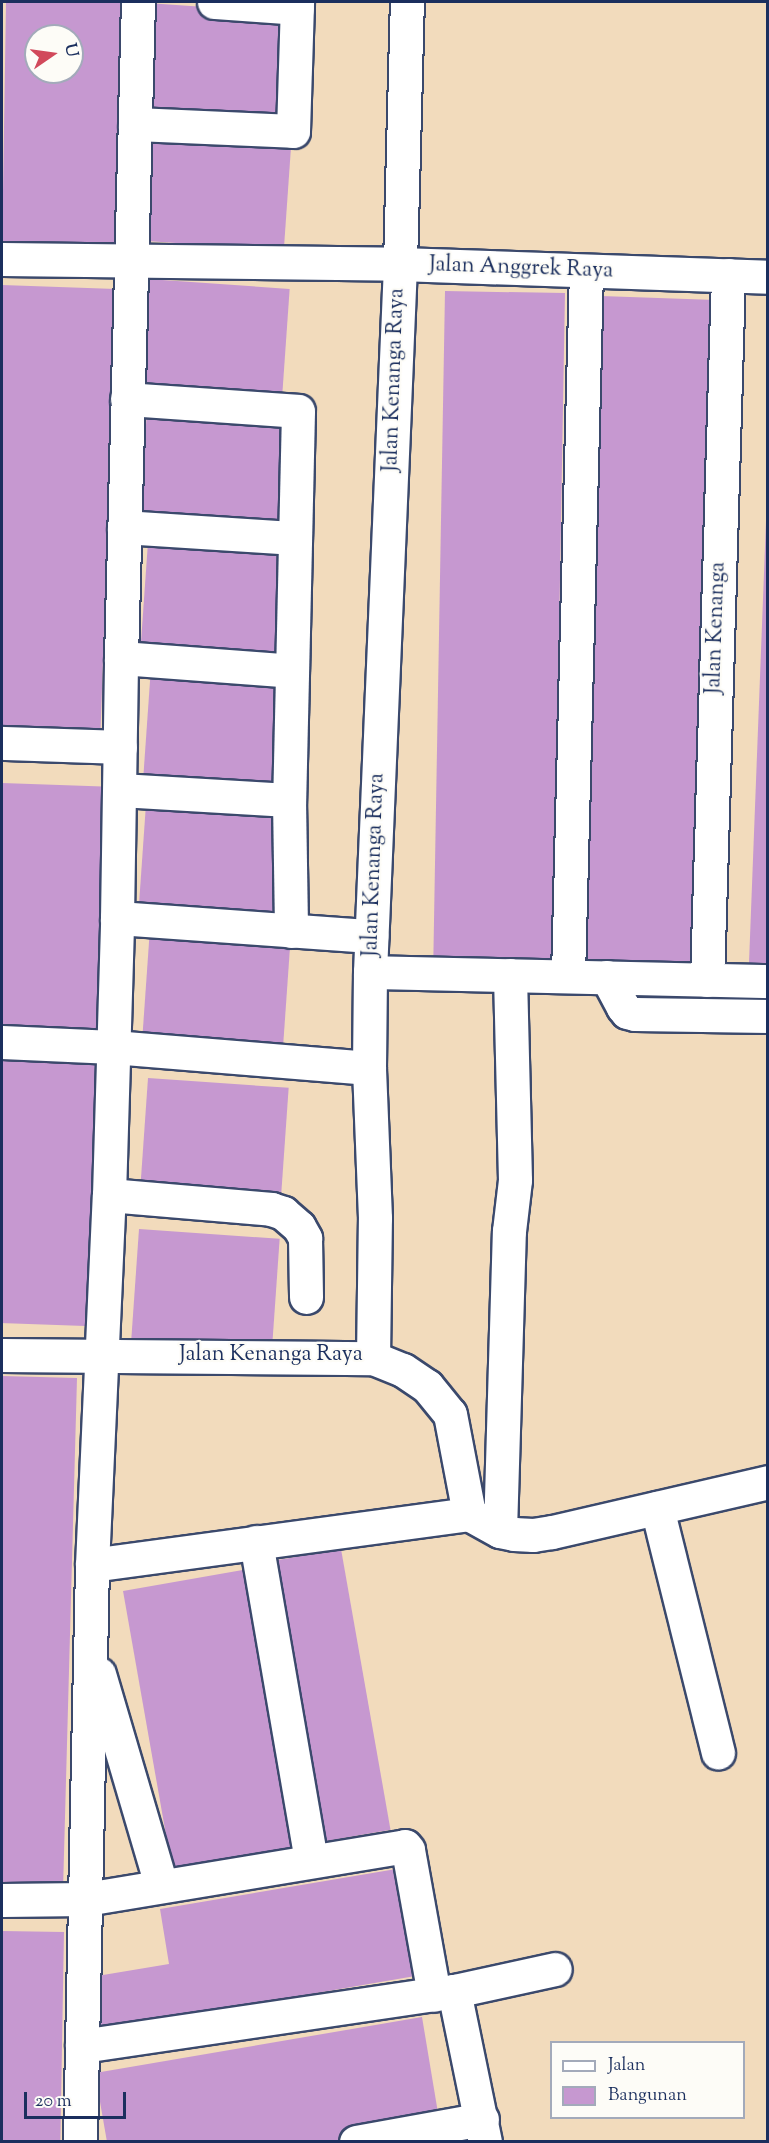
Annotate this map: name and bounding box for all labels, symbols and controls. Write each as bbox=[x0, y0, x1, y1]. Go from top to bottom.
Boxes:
north arrow bbox=[24, 24, 84, 84]
text: U bbox=[57, 41, 83, 59]
street label: Jalan Anggrek Raya bbox=[428, 253, 614, 285]
street label: Jalan Kenanga Raya bbox=[379, 288, 411, 472]
street label: Jalan Kenanga bbox=[701, 561, 733, 695]
street label: Jalan Kenanga Raya bbox=[359, 773, 391, 957]
street label: Jalan Kenanga Raya bbox=[179, 1343, 363, 1369]
legend bbox=[550, 2041, 745, 2119]
text: Jalan bbox=[608, 2053, 645, 2079]
scale bar bbox=[27, 2080, 129, 2118]
text: Bangunan bbox=[608, 2083, 687, 2109]
text: 20 m bbox=[35, 2089, 72, 2115]

